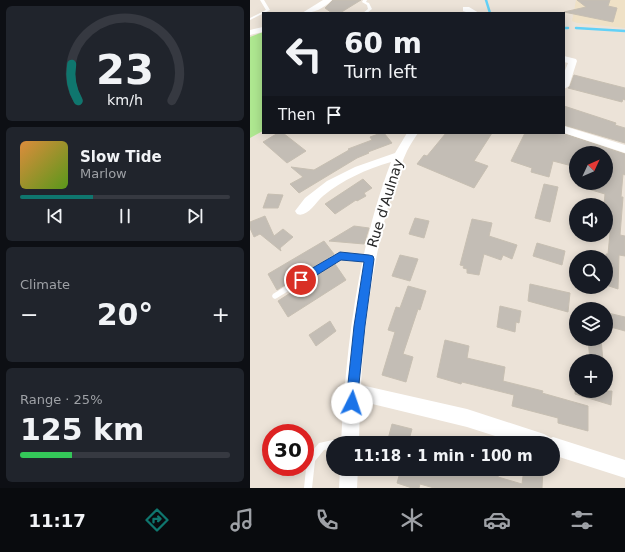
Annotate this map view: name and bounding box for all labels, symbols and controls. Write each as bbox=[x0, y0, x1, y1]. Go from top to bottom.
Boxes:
text: 60 m bbox=[344, 27, 422, 60]
icon: left bbox=[278, 28, 330, 80]
text: 23 bbox=[96, 45, 154, 94]
text: Turn left bbox=[344, 61, 417, 82]
text: km/h bbox=[107, 92, 143, 108]
icon: arrive bbox=[323, 104, 345, 126]
text: Then bbox=[278, 106, 315, 124]
north arrow bbox=[569, 146, 613, 190]
map controls bbox=[569, 146, 613, 398]
text: Slow Tide bbox=[80, 148, 162, 166]
street label: Rue d'Aulnay bbox=[364, 157, 406, 249]
text: Marlow bbox=[80, 166, 127, 181]
button: sound bbox=[569, 198, 613, 242]
icon: previous bbox=[44, 205, 66, 227]
icon: pause bbox=[114, 205, 136, 227]
icon: next bbox=[184, 205, 206, 227]
button: search bbox=[569, 250, 613, 294]
pin bbox=[284, 263, 318, 297]
icon: arrive bbox=[290, 269, 312, 291]
text: Climate bbox=[20, 277, 70, 292]
text: 20° bbox=[97, 297, 153, 332]
text: − bbox=[20, 302, 38, 327]
text: + bbox=[212, 302, 230, 327]
button: layers bbox=[569, 302, 613, 346]
button: + bbox=[569, 354, 613, 398]
position arrow bbox=[331, 382, 373, 424]
text: Range · 25% bbox=[20, 392, 103, 407]
text: 125 km bbox=[20, 412, 144, 447]
speed limit sign: 30 bbox=[262, 424, 314, 476]
text: 11:18 · 1 min · 100 m bbox=[353, 447, 533, 465]
icon: directions bbox=[143, 506, 171, 534]
icon: music bbox=[228, 506, 256, 534]
icon: phone bbox=[313, 506, 341, 534]
icon: climate bbox=[398, 506, 426, 534]
icon: car bbox=[483, 506, 511, 534]
icon: filters bbox=[568, 506, 596, 534]
text: 11:17 bbox=[29, 510, 86, 531]

